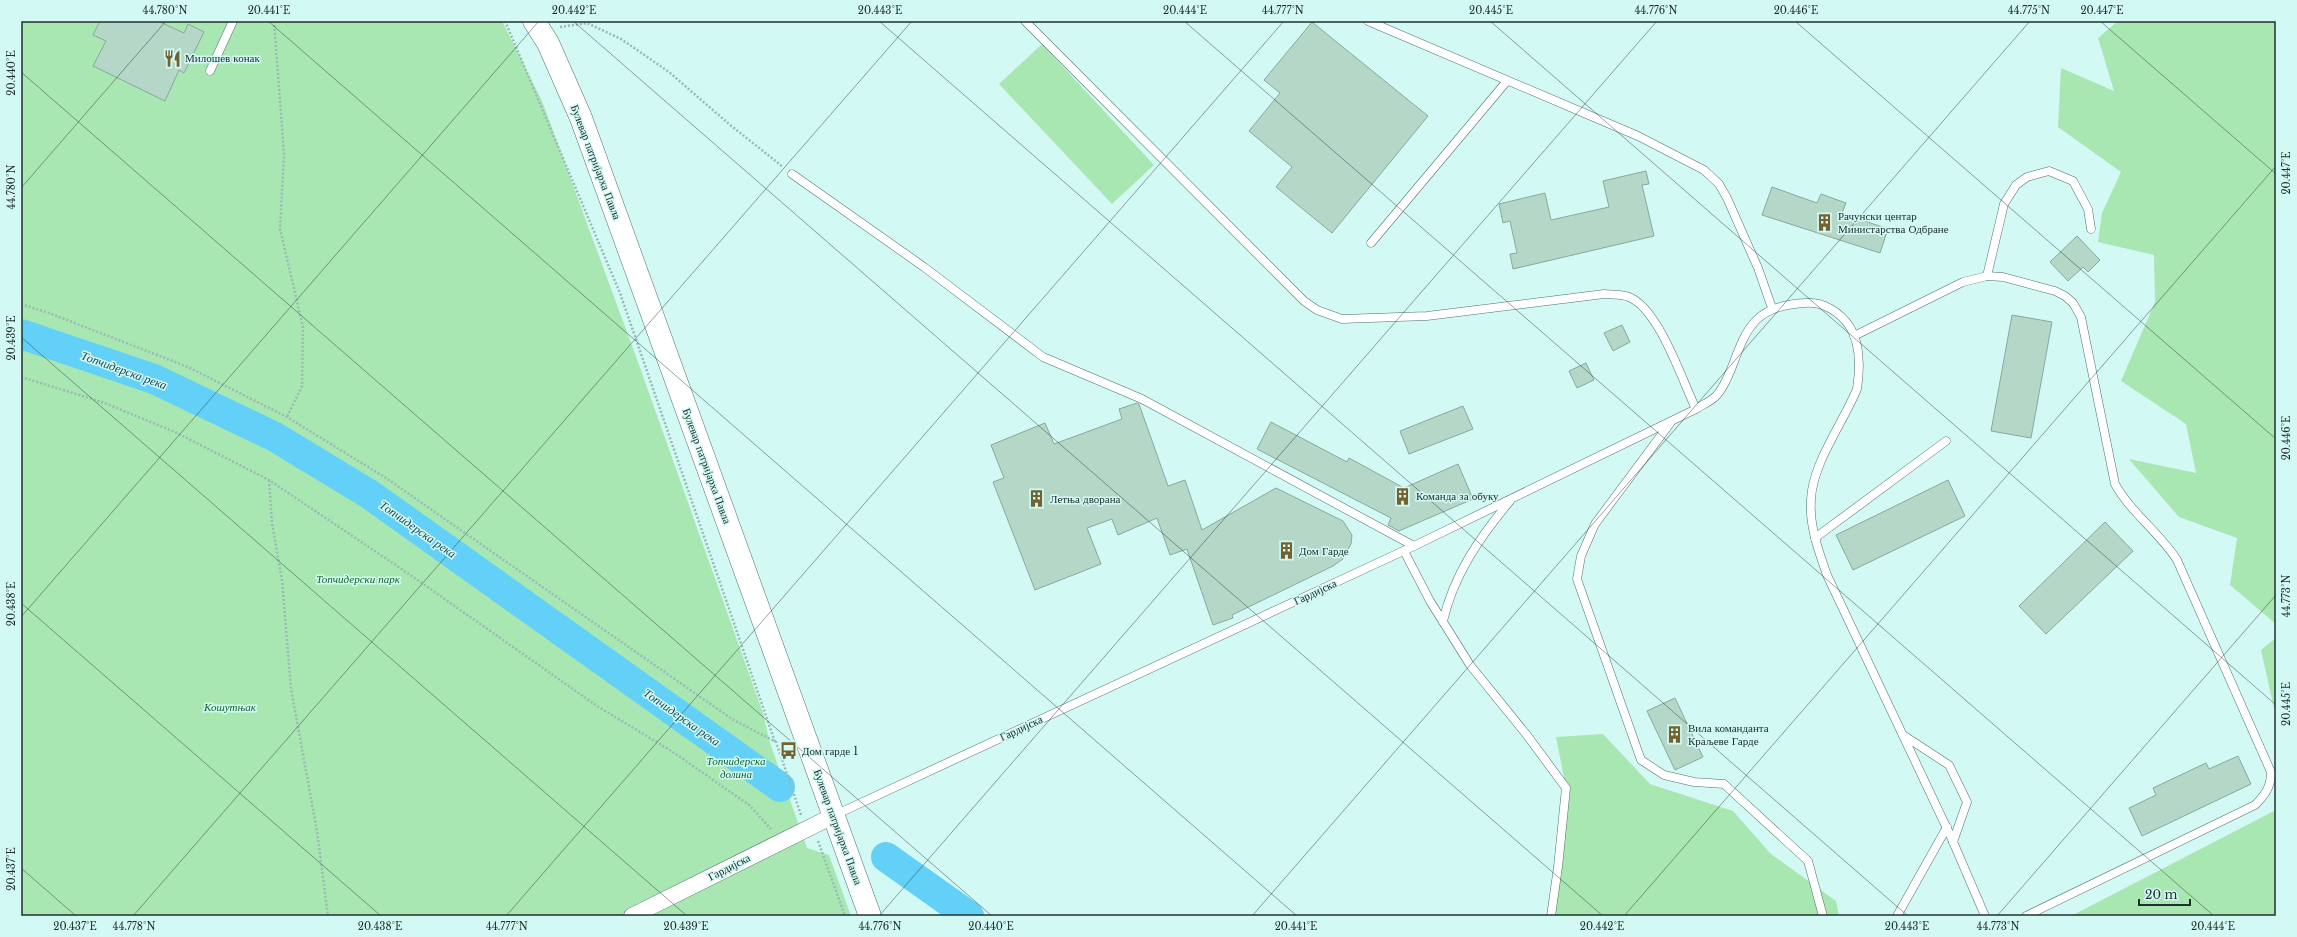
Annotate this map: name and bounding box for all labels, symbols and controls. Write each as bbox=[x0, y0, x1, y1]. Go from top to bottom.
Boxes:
text: 44.780°N bbox=[143, 4, 187, 17]
text: 20.441°E bbox=[248, 4, 290, 17]
text: 20.442°E bbox=[552, 4, 596, 17]
text: 20.443°E bbox=[858, 4, 902, 17]
text: 20.444°E bbox=[1163, 4, 1207, 17]
text: 44.777°N bbox=[1262, 4, 1304, 17]
text: 20.445°E bbox=[1469, 4, 1513, 17]
text: 44.776°N bbox=[1634, 4, 1678, 17]
text: 20.446°E bbox=[1774, 4, 1818, 17]
text: 44.775°N bbox=[2008, 4, 2050, 17]
text: 20.447°E bbox=[2080, 4, 2124, 17]
restaurant icon: Милошев конак bbox=[162, 48, 182, 68]
text: 20.440°E bbox=[5, 50, 18, 96]
place label: Милошев конак bbox=[185, 51, 260, 65]
street label: Булевар патријарха Павла bbox=[568, 103, 624, 222]
text: 20.447°E bbox=[2280, 151, 2293, 195]
text: 44.780°N bbox=[5, 165, 18, 209]
place label: Рачунски центар Министарства Одбране bbox=[1838, 209, 1949, 236]
building icon: Рачунски центар Министарства Одбране bbox=[1815, 212, 1835, 232]
text: 20.439°E bbox=[5, 316, 18, 360]
water label: Топчидерска река bbox=[79, 348, 169, 392]
street label: Булевар патријарха Павла bbox=[680, 406, 734, 526]
text: 20.446°E bbox=[2280, 416, 2293, 460]
building icon: Команда за обуку bbox=[1393, 486, 1413, 506]
building icon: Летња дворана bbox=[1027, 489, 1047, 509]
place label: Команда за обуку bbox=[1416, 489, 1499, 503]
place label: Летња дворана bbox=[1050, 492, 1121, 506]
water label: Топчидерска река bbox=[377, 497, 459, 561]
building icon: Дом Гарде bbox=[1276, 541, 1296, 561]
place label: Дом Гарде bbox=[1299, 544, 1349, 558]
park label: Топчидерски парк bbox=[316, 572, 401, 586]
text: 44.773°N bbox=[2280, 575, 2293, 617]
street label: Гардијска bbox=[1291, 576, 1339, 608]
text: 20.438°E bbox=[5, 582, 18, 626]
text: 20.445°E bbox=[2280, 682, 2293, 726]
water label: Топчидерска река bbox=[641, 685, 723, 749]
park label: Кошутњак bbox=[203, 700, 257, 714]
street label: Гардијска bbox=[997, 712, 1045, 744]
place label: Вила команданта Краљеве Гарде bbox=[1688, 721, 1769, 748]
building icon: Вила команданта Краљеве Гарде bbox=[1665, 724, 1685, 744]
bus stop icon: Дом гарде 1 bbox=[779, 741, 799, 761]
place label: Дом гарде 1 bbox=[802, 744, 858, 758]
park label: Топчидерска долина bbox=[707, 754, 766, 781]
street label: Булевар патријарха Павла bbox=[811, 767, 865, 887]
text: 20.437°E bbox=[5, 847, 18, 891]
street label: Гардијска bbox=[705, 850, 753, 884]
scale bar bbox=[2139, 881, 2190, 907]
text: 20 m bbox=[2145, 887, 2177, 902]
text: 20.437°E bbox=[53, 920, 97, 933]
text: 44.778°N bbox=[113, 920, 155, 933]
text: 20.438°E bbox=[358, 920, 402, 933]
text: 44.777°N bbox=[486, 920, 528, 933]
text: 20.439°E bbox=[664, 920, 708, 933]
text: 44.776°N bbox=[858, 920, 902, 933]
text: 20.440°E bbox=[968, 920, 1014, 933]
text: 20.441°E bbox=[1275, 920, 1317, 933]
text: 20.442°E bbox=[1580, 920, 1624, 933]
text: 20.443°E bbox=[1885, 920, 1929, 933]
text: 44.773°N bbox=[1977, 920, 2019, 933]
text: 20.444°E bbox=[2191, 920, 2235, 933]

